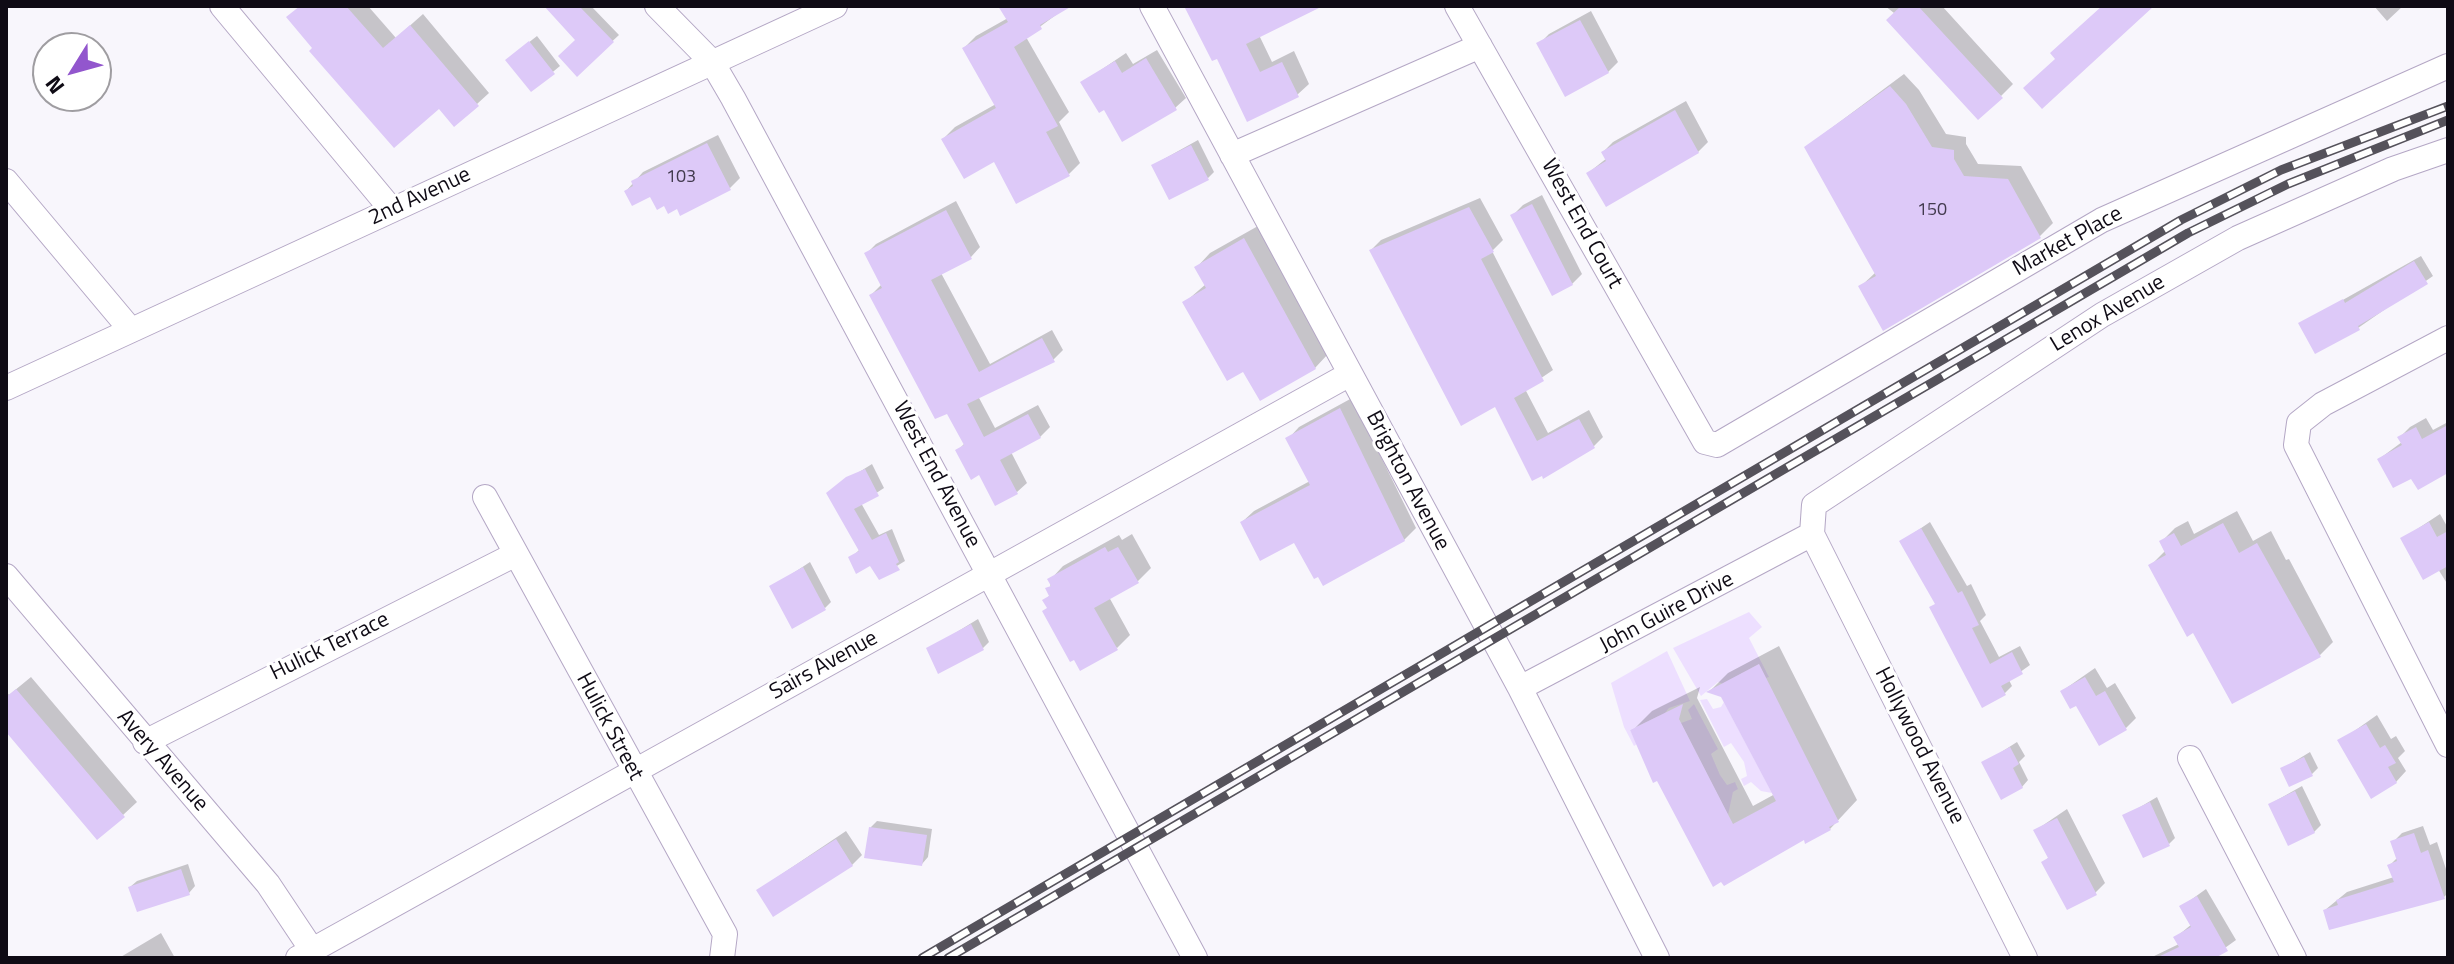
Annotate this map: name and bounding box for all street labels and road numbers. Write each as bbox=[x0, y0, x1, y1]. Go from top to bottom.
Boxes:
street label: West End Court bbox=[1535, 155, 1627, 293]
street label: 2nd Avenue bbox=[365, 162, 475, 232]
street label: Market Place bbox=[2009, 201, 2127, 283]
street label: Lenox Avenue bbox=[2046, 270, 2170, 358]
street label: West End Avenue bbox=[886, 397, 986, 553]
street label: Brighton Avenue bbox=[1359, 407, 1455, 555]
street label: John Guire Drive bbox=[1596, 567, 1738, 659]
street label: Hulick Terrace bbox=[266, 607, 394, 687]
street label: Sairs Avenue bbox=[765, 626, 883, 706]
street label: Hollywood Avenue bbox=[1868, 663, 1970, 829]
street label: Hulick Street bbox=[570, 669, 648, 785]
street label: Avery Avenue bbox=[111, 705, 213, 817]

